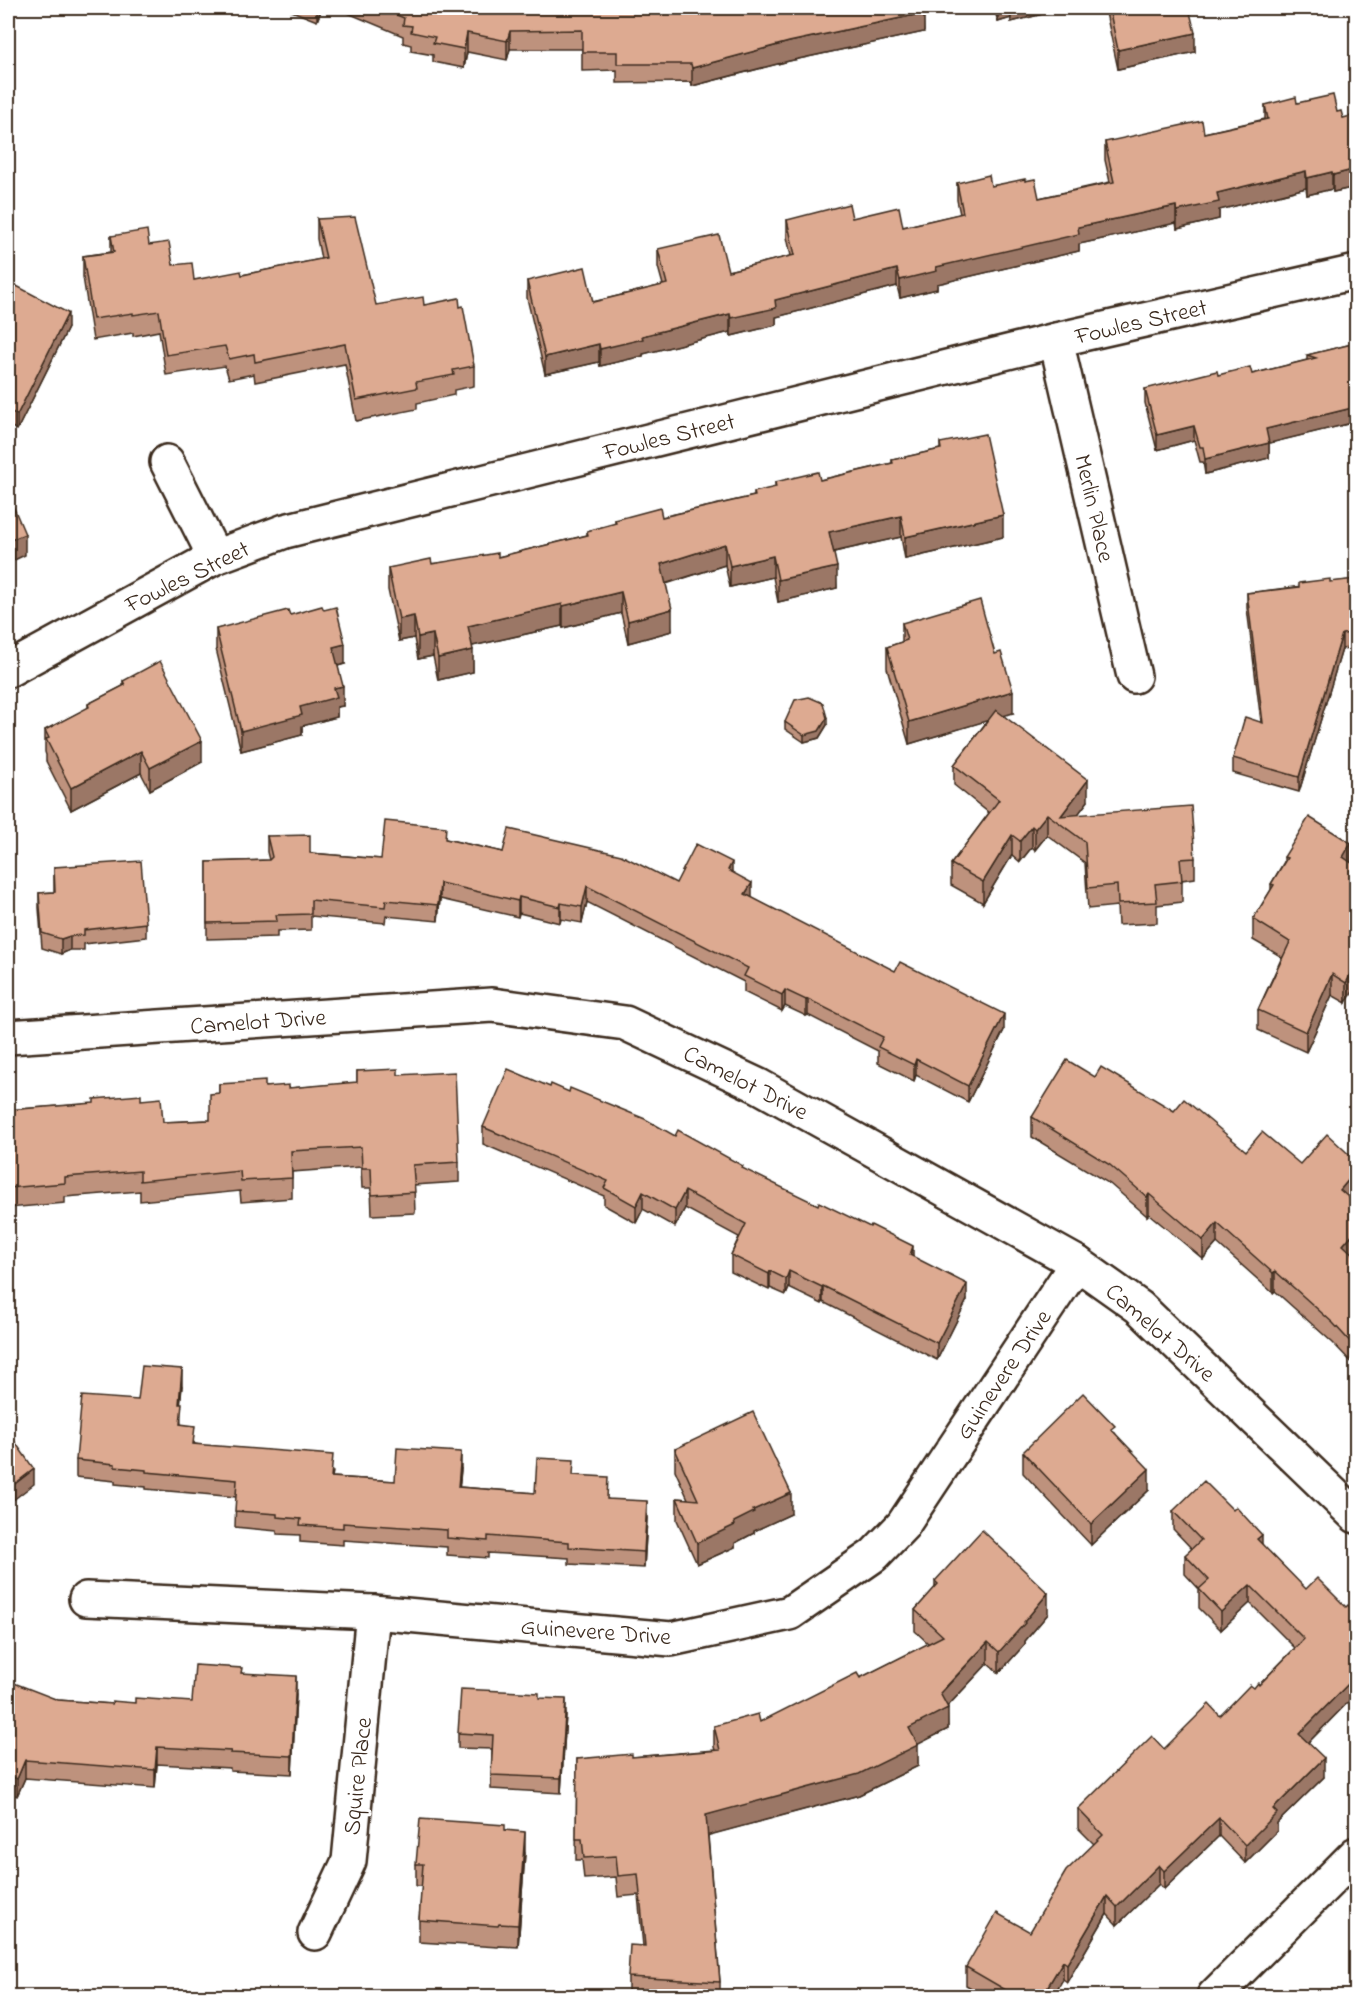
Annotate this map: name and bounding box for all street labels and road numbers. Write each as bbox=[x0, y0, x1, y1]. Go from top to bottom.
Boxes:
street label: Fowles Street bbox=[1071, 291, 1211, 356]
street label: Fowles Street bbox=[599, 405, 739, 472]
street label: Merlin Place bbox=[1063, 451, 1122, 566]
street label: Fowles Street bbox=[119, 533, 256, 624]
street label: Camelot Drive bbox=[189, 1001, 328, 1046]
street label: Camelot Drive bbox=[676, 1038, 814, 1131]
street label: Camelot Drive bbox=[1096, 1276, 1222, 1392]
street label: Guinevere Drive bbox=[948, 1303, 1062, 1448]
street label: Guinevere Drive bbox=[519, 1611, 672, 1656]
street label: Squire Place bbox=[336, 1715, 383, 1837]

